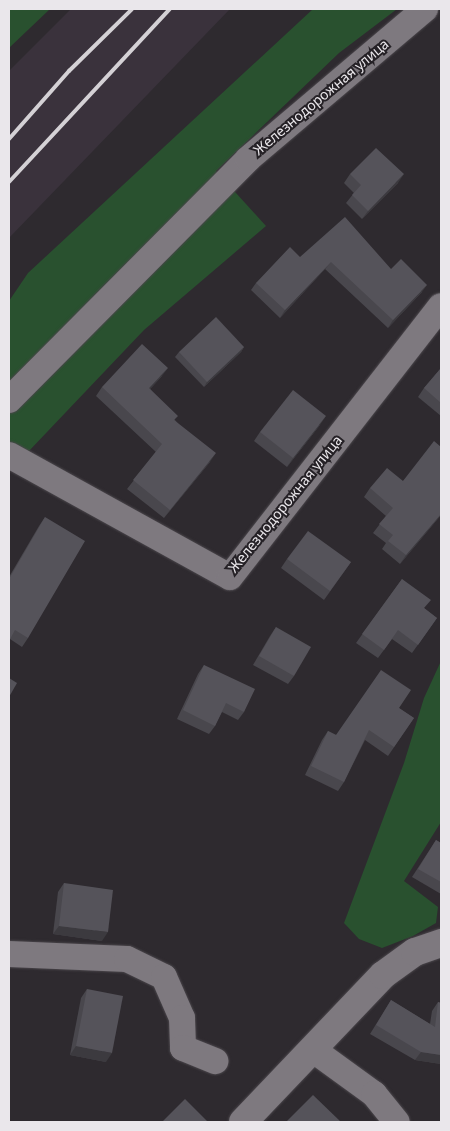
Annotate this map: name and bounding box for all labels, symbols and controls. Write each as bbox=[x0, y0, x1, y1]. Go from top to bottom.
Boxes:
street label: Железнодорожная улица bbox=[250, 35, 392, 159]
street label: Железнодорожная улица bbox=[225, 432, 345, 576]

